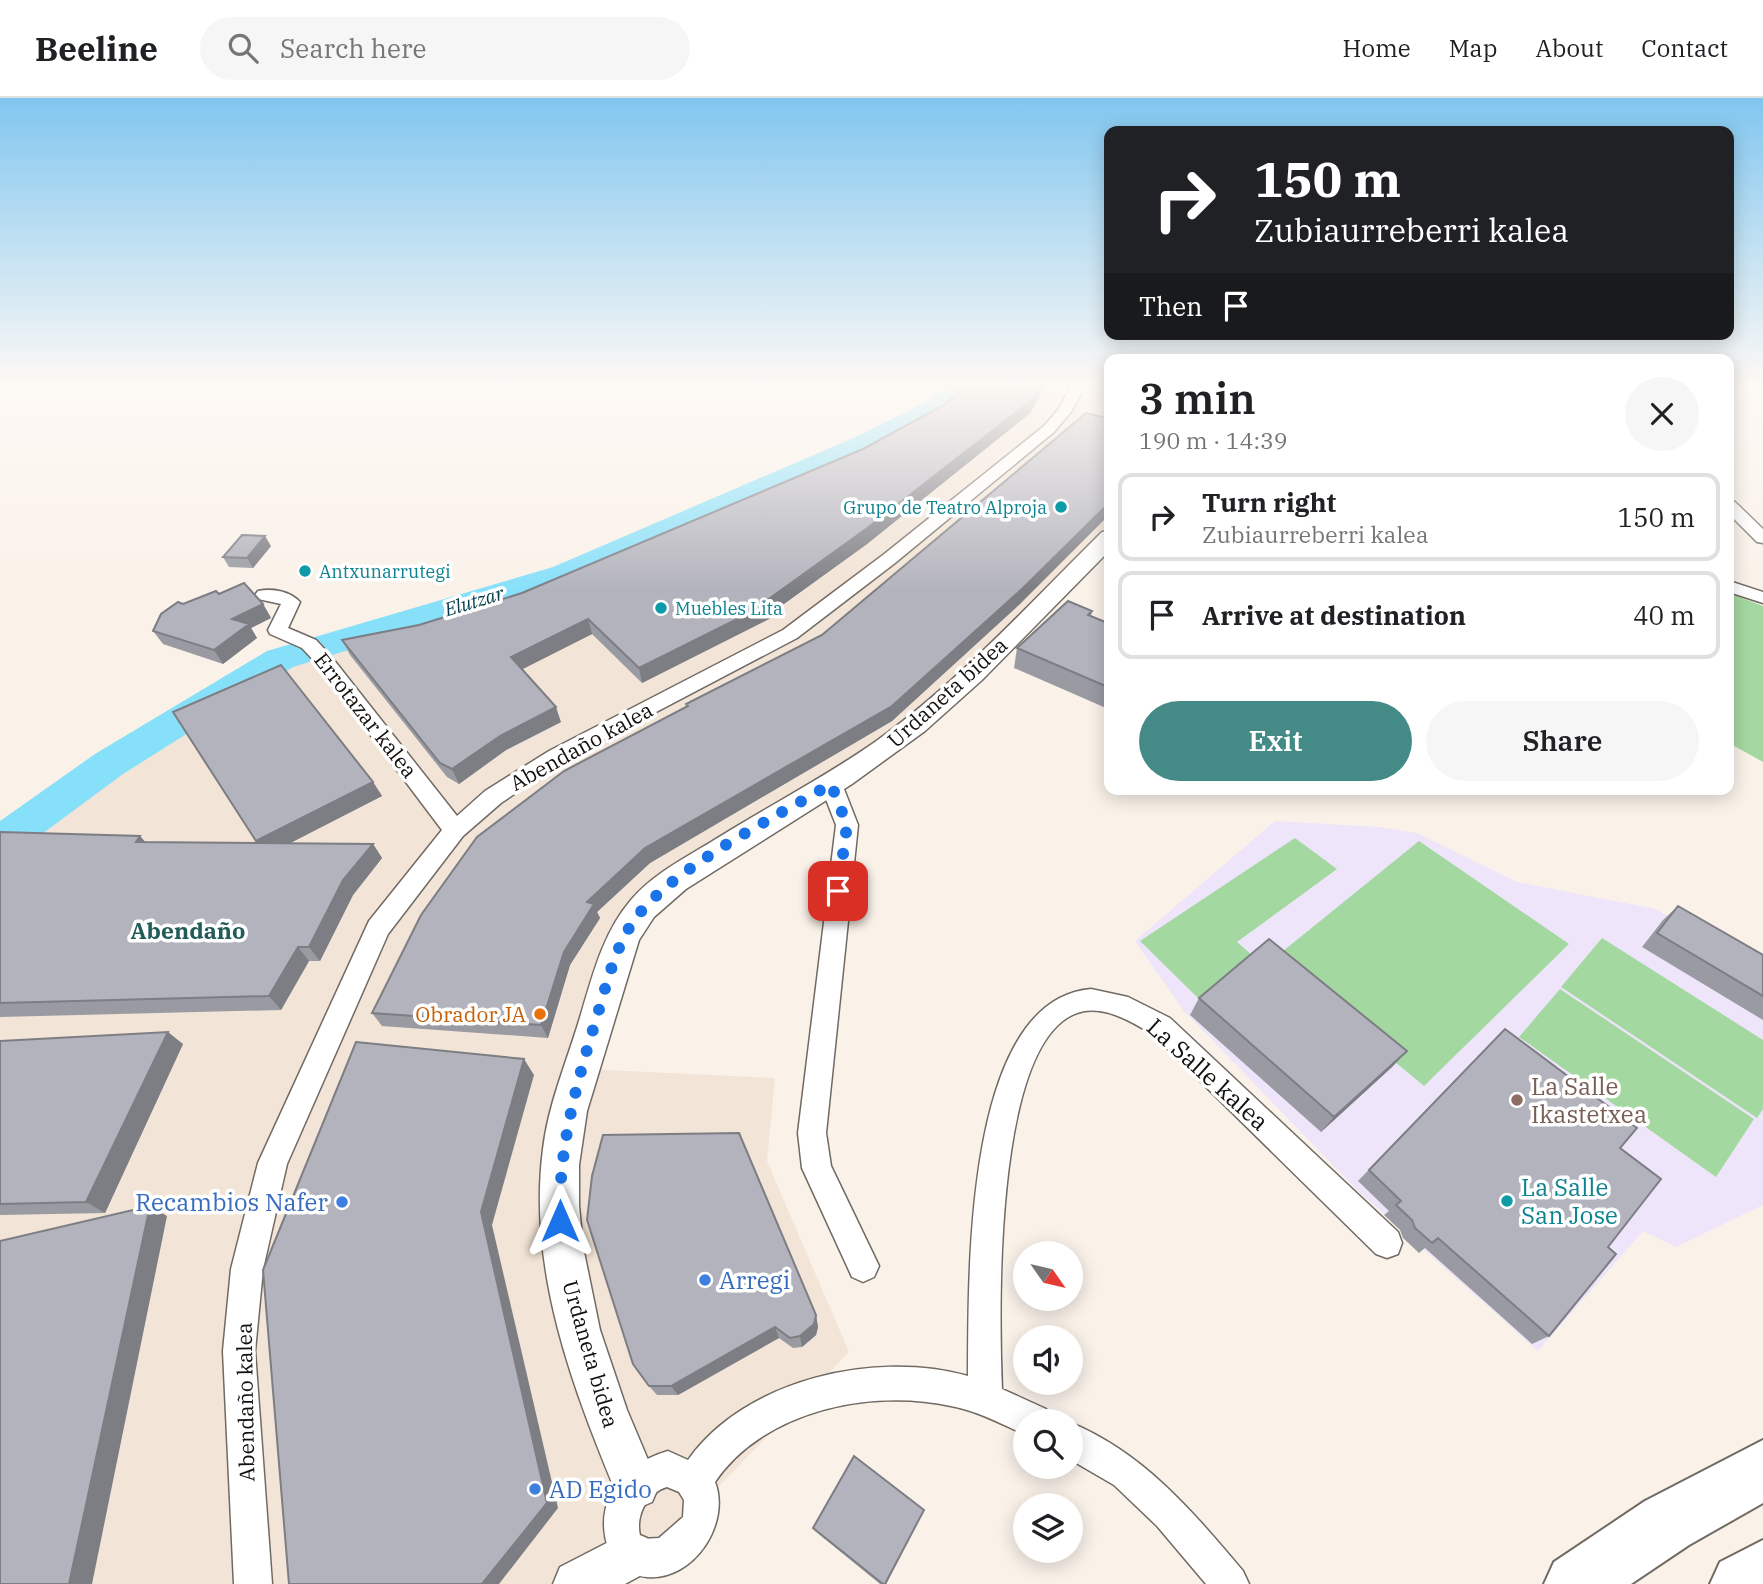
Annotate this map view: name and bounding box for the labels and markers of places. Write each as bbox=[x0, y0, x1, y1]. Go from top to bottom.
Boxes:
place label: Grupo de Teatro Alproja bbox=[843, 496, 1047, 519]
marker: Grupo de Teatro Alproja bbox=[1053, 499, 1069, 515]
place label: Antxunarrutegi bbox=[319, 560, 451, 583]
marker: Antxunarrutegi bbox=[297, 563, 313, 579]
place label: Muebles Lita bbox=[675, 597, 783, 620]
marker: Muebles Lita bbox=[653, 600, 669, 616]
pin bbox=[808, 861, 868, 921]
place label: Obrador JA bbox=[415, 1000, 527, 1028]
marker: Obrador JA bbox=[532, 1006, 548, 1022]
place label: La Salle Ikastetxea bbox=[1531, 1070, 1647, 1130]
marker: La Salle Ikastetxea bbox=[1509, 1092, 1525, 1108]
place label: La Salle San Jose bbox=[1521, 1171, 1618, 1231]
place label: Recambios Nafer bbox=[135, 1186, 328, 1218]
marker: La Salle San Jose bbox=[1499, 1193, 1515, 1209]
marker: Recambios Nafer bbox=[334, 1194, 350, 1210]
place label: Arregi bbox=[719, 1264, 790, 1296]
marker: Arregi bbox=[697, 1272, 713, 1288]
place label: AD Egido bbox=[549, 1473, 652, 1505]
marker: AD Egido bbox=[527, 1481, 543, 1497]

